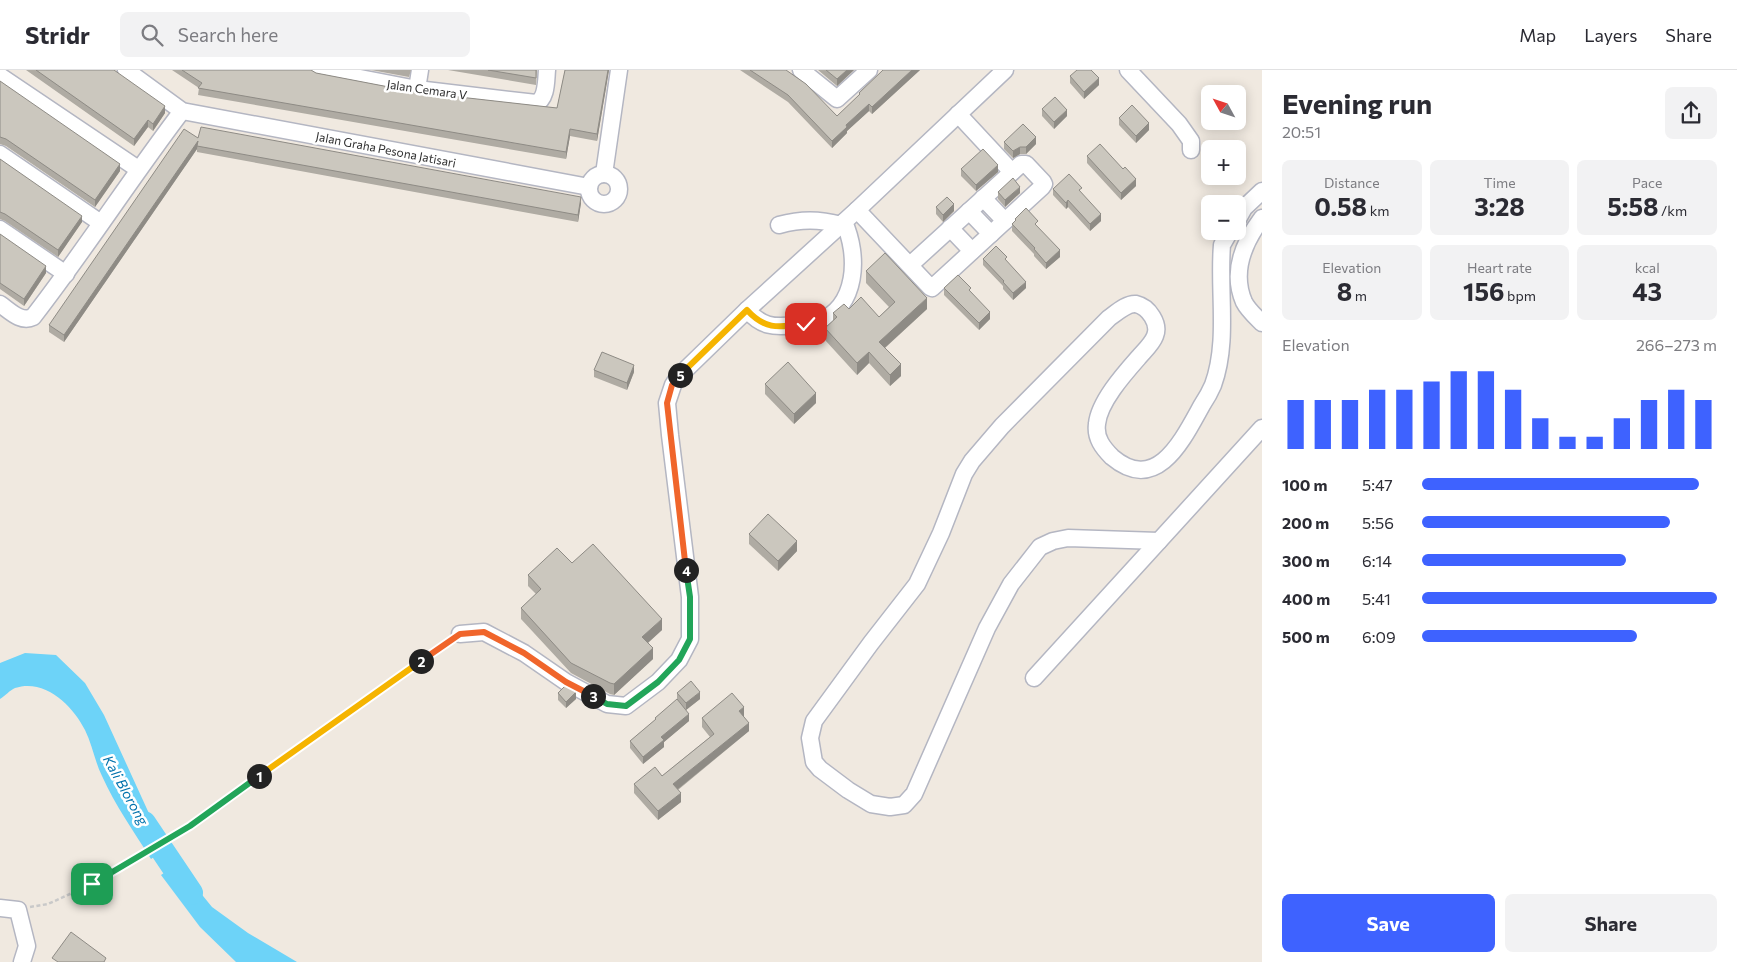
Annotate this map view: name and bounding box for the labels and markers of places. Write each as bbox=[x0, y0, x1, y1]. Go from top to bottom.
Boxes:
pin bbox=[785, 303, 827, 345]
pin: 5 bbox=[668, 362, 692, 388]
pin: 4 bbox=[674, 558, 698, 582]
pin: 2 bbox=[408, 648, 434, 674]
pin: 3 bbox=[580, 684, 606, 708]
pin: 1 bbox=[246, 764, 272, 788]
pin bbox=[71, 863, 113, 905]

